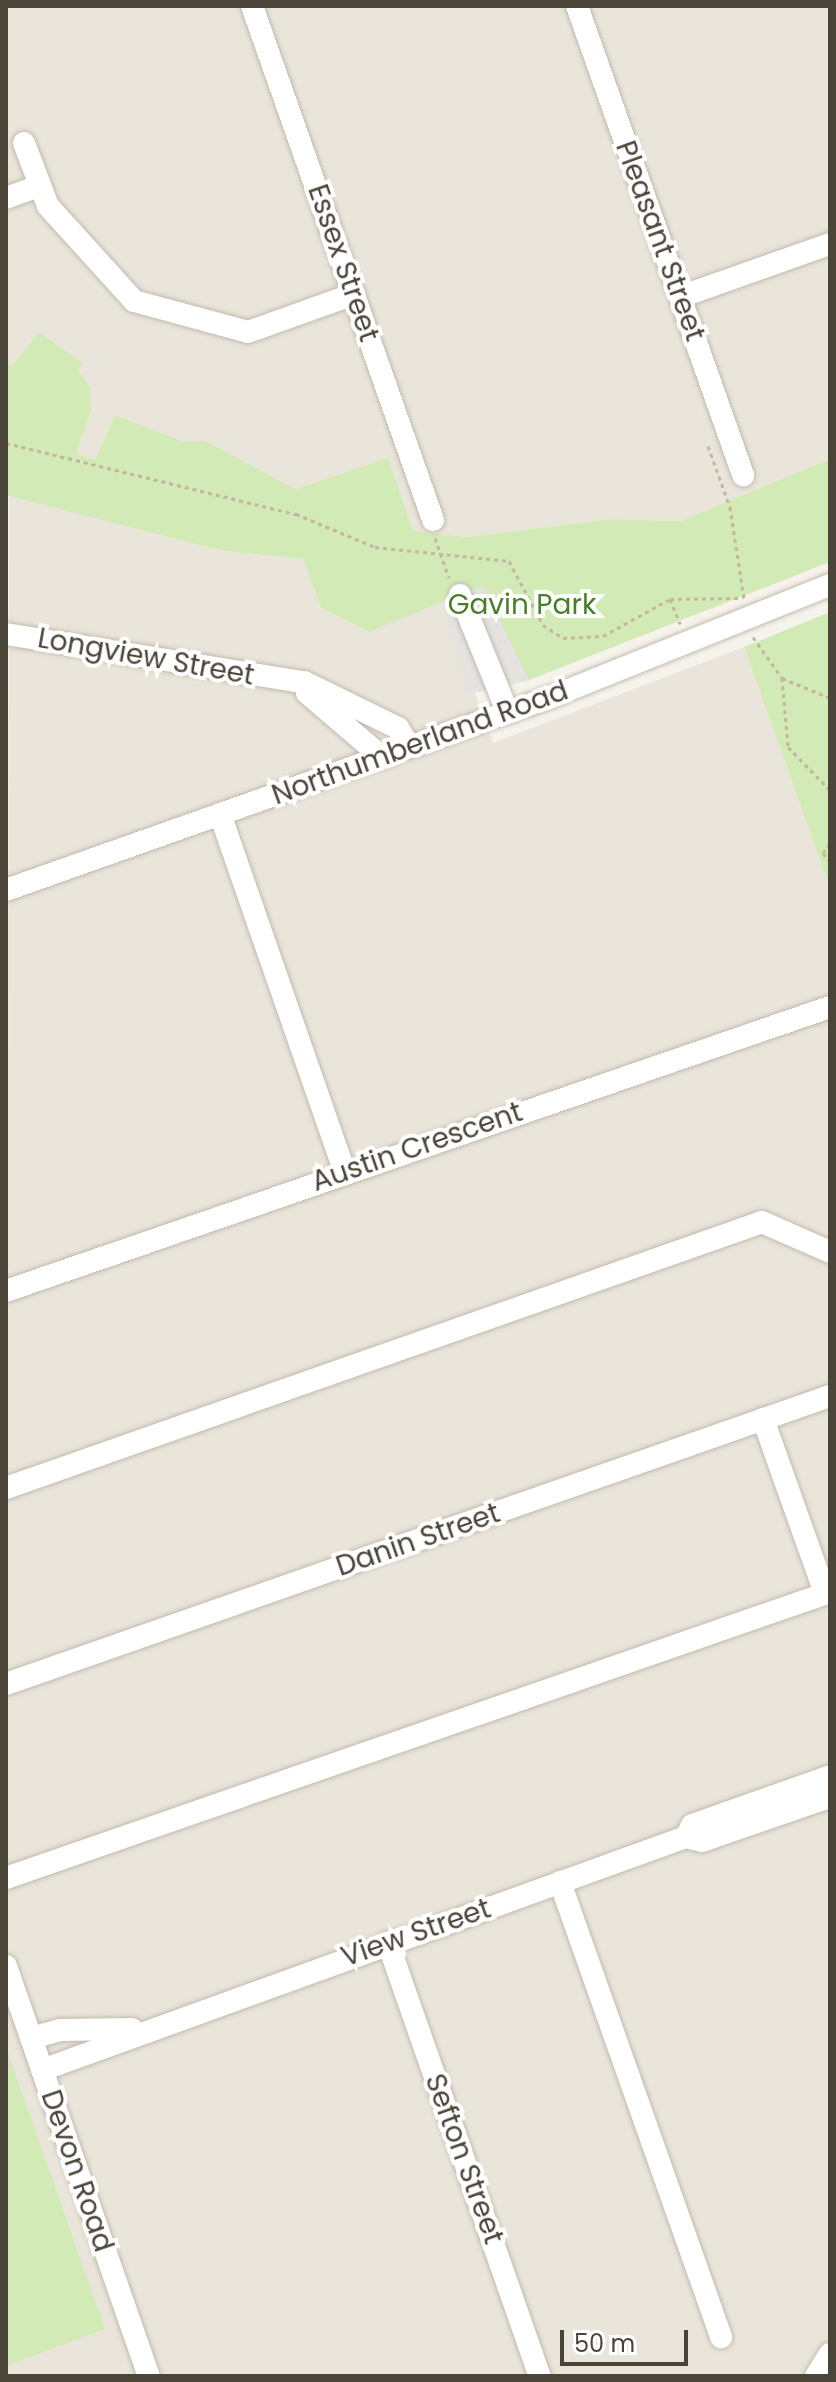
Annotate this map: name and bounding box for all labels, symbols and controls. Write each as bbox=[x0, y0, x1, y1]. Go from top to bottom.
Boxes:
street label: Pleasant Street bbox=[608, 136, 712, 346]
street label: Essex Street bbox=[300, 180, 386, 346]
park label: Gavin Park bbox=[448, 588, 596, 622]
street label: Longview Street bbox=[35, 621, 257, 693]
street label: Northumberland Road bbox=[267, 674, 573, 812]
street label: Austin Crescent bbox=[307, 1095, 527, 1199]
street label: Danin Street bbox=[332, 1496, 504, 1584]
street label: View Street bbox=[337, 1892, 495, 1974]
street label: Sefton Street bbox=[418, 2069, 510, 2249]
street label: Devon Road bbox=[34, 2086, 120, 2256]
scale bar bbox=[564, 2314, 692, 2364]
text: 50 m bbox=[574, 2327, 635, 2360]

